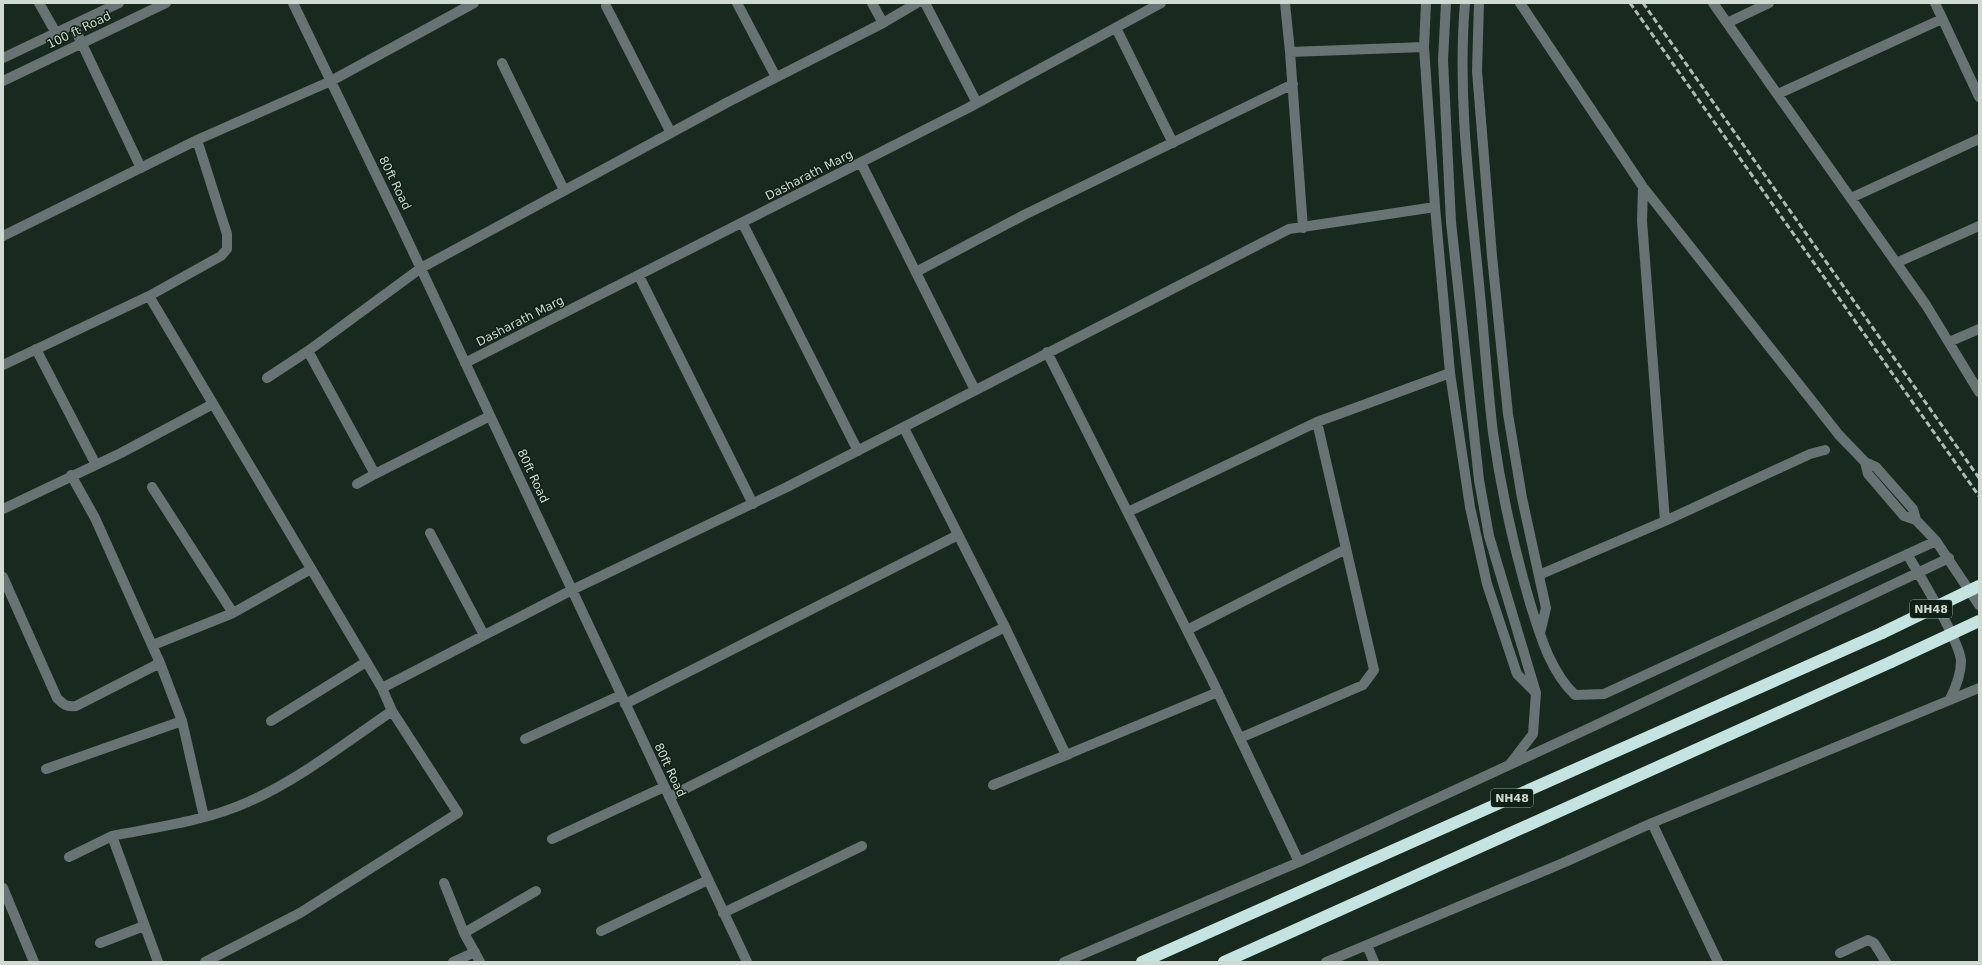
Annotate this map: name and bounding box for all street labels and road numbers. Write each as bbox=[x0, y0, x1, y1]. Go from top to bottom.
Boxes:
street label: 100 ft Road bbox=[45, 9, 113, 51]
street label: Dasharath Marg bbox=[763, 147, 855, 203]
street label: 80ft Road bbox=[376, 154, 414, 212]
street label: Dasharath Marg bbox=[474, 293, 566, 349]
street label: 80ft Road bbox=[514, 447, 552, 505]
road number: NH48 bbox=[1910, 600, 1952, 618]
street label: 80ft Road bbox=[651, 741, 689, 799]
road number: NH48 bbox=[1491, 789, 1533, 807]

